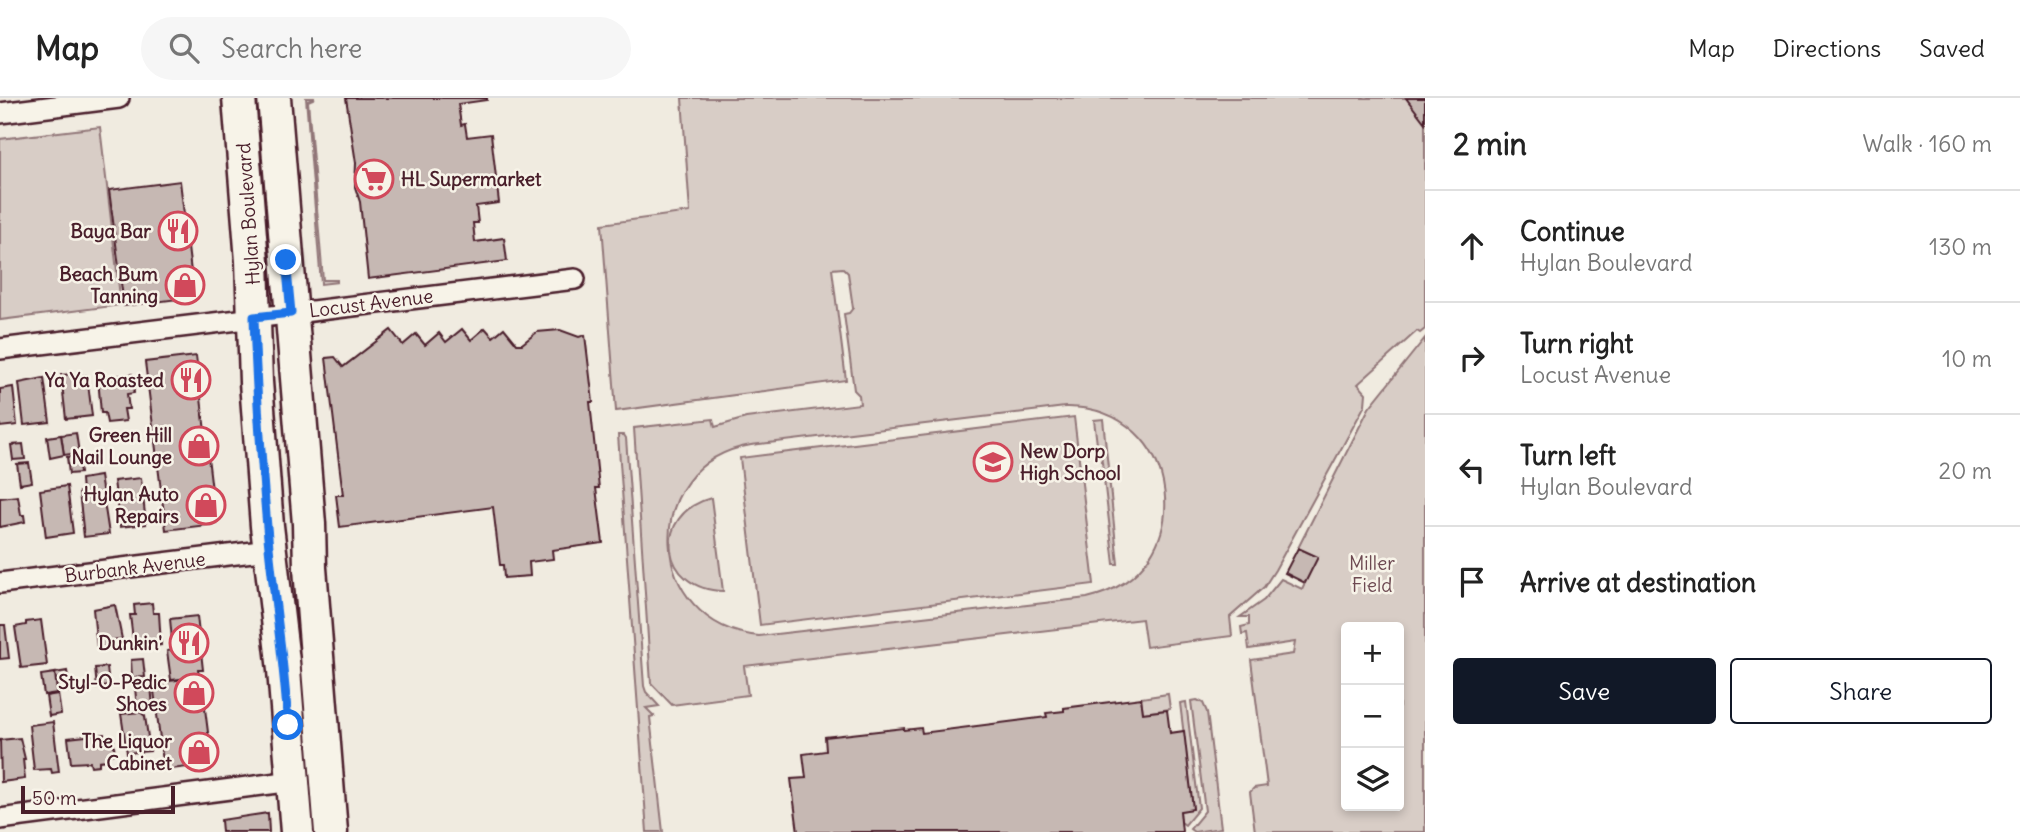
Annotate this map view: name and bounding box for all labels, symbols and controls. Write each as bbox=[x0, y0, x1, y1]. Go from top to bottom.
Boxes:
search box bbox=[141, 17, 631, 80]
text: Map bbox=[35, 27, 99, 69]
icon: search bbox=[165, 29, 203, 67]
text: Search here bbox=[221, 32, 362, 65]
text: Map bbox=[1688, 33, 1735, 63]
text: Directions bbox=[1773, 33, 1881, 63]
text: Saved bbox=[1919, 33, 1985, 63]
text: 2 min bbox=[1453, 125, 1527, 163]
text: Walk · 160 m bbox=[1863, 129, 1992, 158]
street label: Hylan Boulevard bbox=[231, 142, 265, 286]
supermarket icon: HL Supermarket bbox=[353, 158, 395, 200]
place label: HL Supermarket bbox=[401, 167, 542, 191]
restaurant icon: Baya Bar bbox=[157, 210, 199, 252]
text: Continue bbox=[1520, 215, 1625, 248]
place label: Baya Bar bbox=[71, 219, 151, 243]
icon: ahead bbox=[1453, 227, 1491, 265]
text: 130 m bbox=[1929, 232, 1992, 261]
route end bbox=[270, 244, 301, 275]
text: Hylan Boulevard bbox=[1520, 248, 1692, 277]
place label: Beach Bum Tanning bbox=[59, 262, 158, 308]
shop icon: Beach Bum Tanning bbox=[164, 264, 206, 306]
street label: Locust Avenue bbox=[308, 283, 434, 323]
text: Turn right bbox=[1520, 327, 1633, 360]
icon: right bbox=[1453, 339, 1491, 377]
text: 10 m bbox=[1942, 344, 1992, 373]
restaurant icon: Ya Ya Roasted bbox=[170, 359, 212, 401]
text: Locust Avenue bbox=[1520, 360, 1671, 389]
place label: Ya Ya Roasted bbox=[44, 368, 164, 392]
place label: Green Hill Nail Lounge bbox=[71, 423, 172, 469]
shop icon: Green Hill Nail Lounge bbox=[178, 425, 220, 467]
place label: New Dorp High School bbox=[1020, 439, 1121, 485]
text: Turn left bbox=[1520, 439, 1616, 472]
school or university icon: New Dorp High School bbox=[972, 441, 1014, 483]
icon: left bbox=[1453, 451, 1491, 489]
text: 20 m bbox=[1939, 456, 1992, 485]
text: Hylan Boulevard bbox=[1520, 472, 1692, 501]
place label: Hylan Auto Repairs bbox=[84, 482, 179, 528]
shop icon: Hylan Auto Repairs bbox=[185, 484, 227, 526]
street label: Burbank Avenue bbox=[63, 546, 207, 588]
park label: Miller Field bbox=[1349, 551, 1395, 597]
icon: arrive bbox=[1453, 563, 1491, 601]
text: Arrive at destination bbox=[1520, 566, 1756, 599]
restaurant icon: Dunkin' bbox=[168, 622, 210, 664]
map controls bbox=[1341, 622, 1404, 811]
button: + bbox=[1341, 622, 1404, 685]
place label: Dunkin' bbox=[98, 631, 162, 655]
button: Save bbox=[1453, 658, 1716, 724]
button: Share bbox=[1730, 658, 1992, 724]
place label: Styl-O-Pedic Shoes bbox=[58, 670, 167, 716]
shop icon: Styl-O-Pedic Shoes bbox=[173, 672, 215, 714]
button: − bbox=[1341, 685, 1404, 748]
route start bbox=[272, 709, 303, 740]
place label: The Liquor Cabinet bbox=[82, 729, 173, 775]
shop icon: The Liquor Cabinet bbox=[178, 731, 220, 773]
button: layers bbox=[1341, 748, 1404, 811]
scale bar bbox=[21, 783, 175, 815]
text: 50 m bbox=[32, 786, 77, 810]

